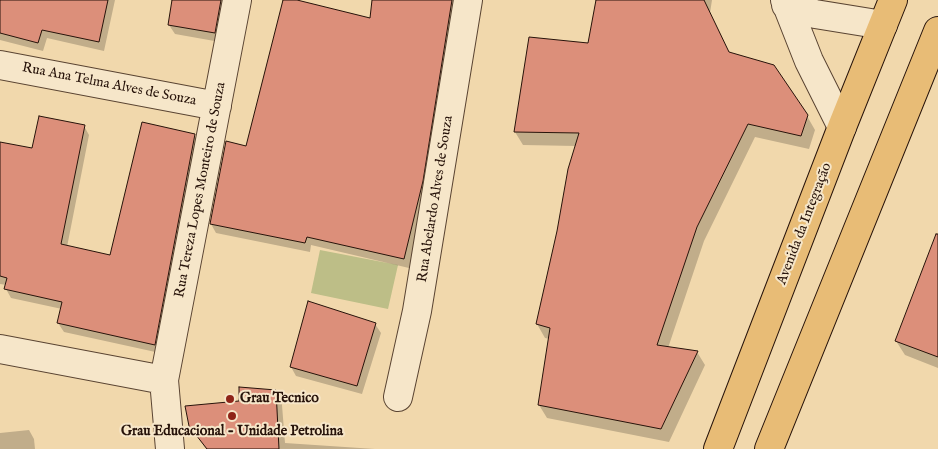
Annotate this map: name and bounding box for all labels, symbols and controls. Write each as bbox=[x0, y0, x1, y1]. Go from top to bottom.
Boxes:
street label: Rua Ana Telma Alves de Souza bbox=[20, 60, 198, 110]
street label: Rua Tereza Lopes Monteiro de Souza bbox=[172, 81, 230, 299]
street label: Rua Abelardo Alves de Souza bbox=[415, 114, 457, 284]
street label: Avenida da Integração bbox=[774, 161, 836, 287]
place label: Grau Tecnico bbox=[240, 391, 319, 407]
marker: Grau Tecnico bbox=[224, 393, 236, 405]
marker: Grau Educacional - Unidade Petrolina bbox=[226, 410, 238, 422]
place label: Grau Educacional - Unidade Petrolina bbox=[121, 424, 343, 440]

